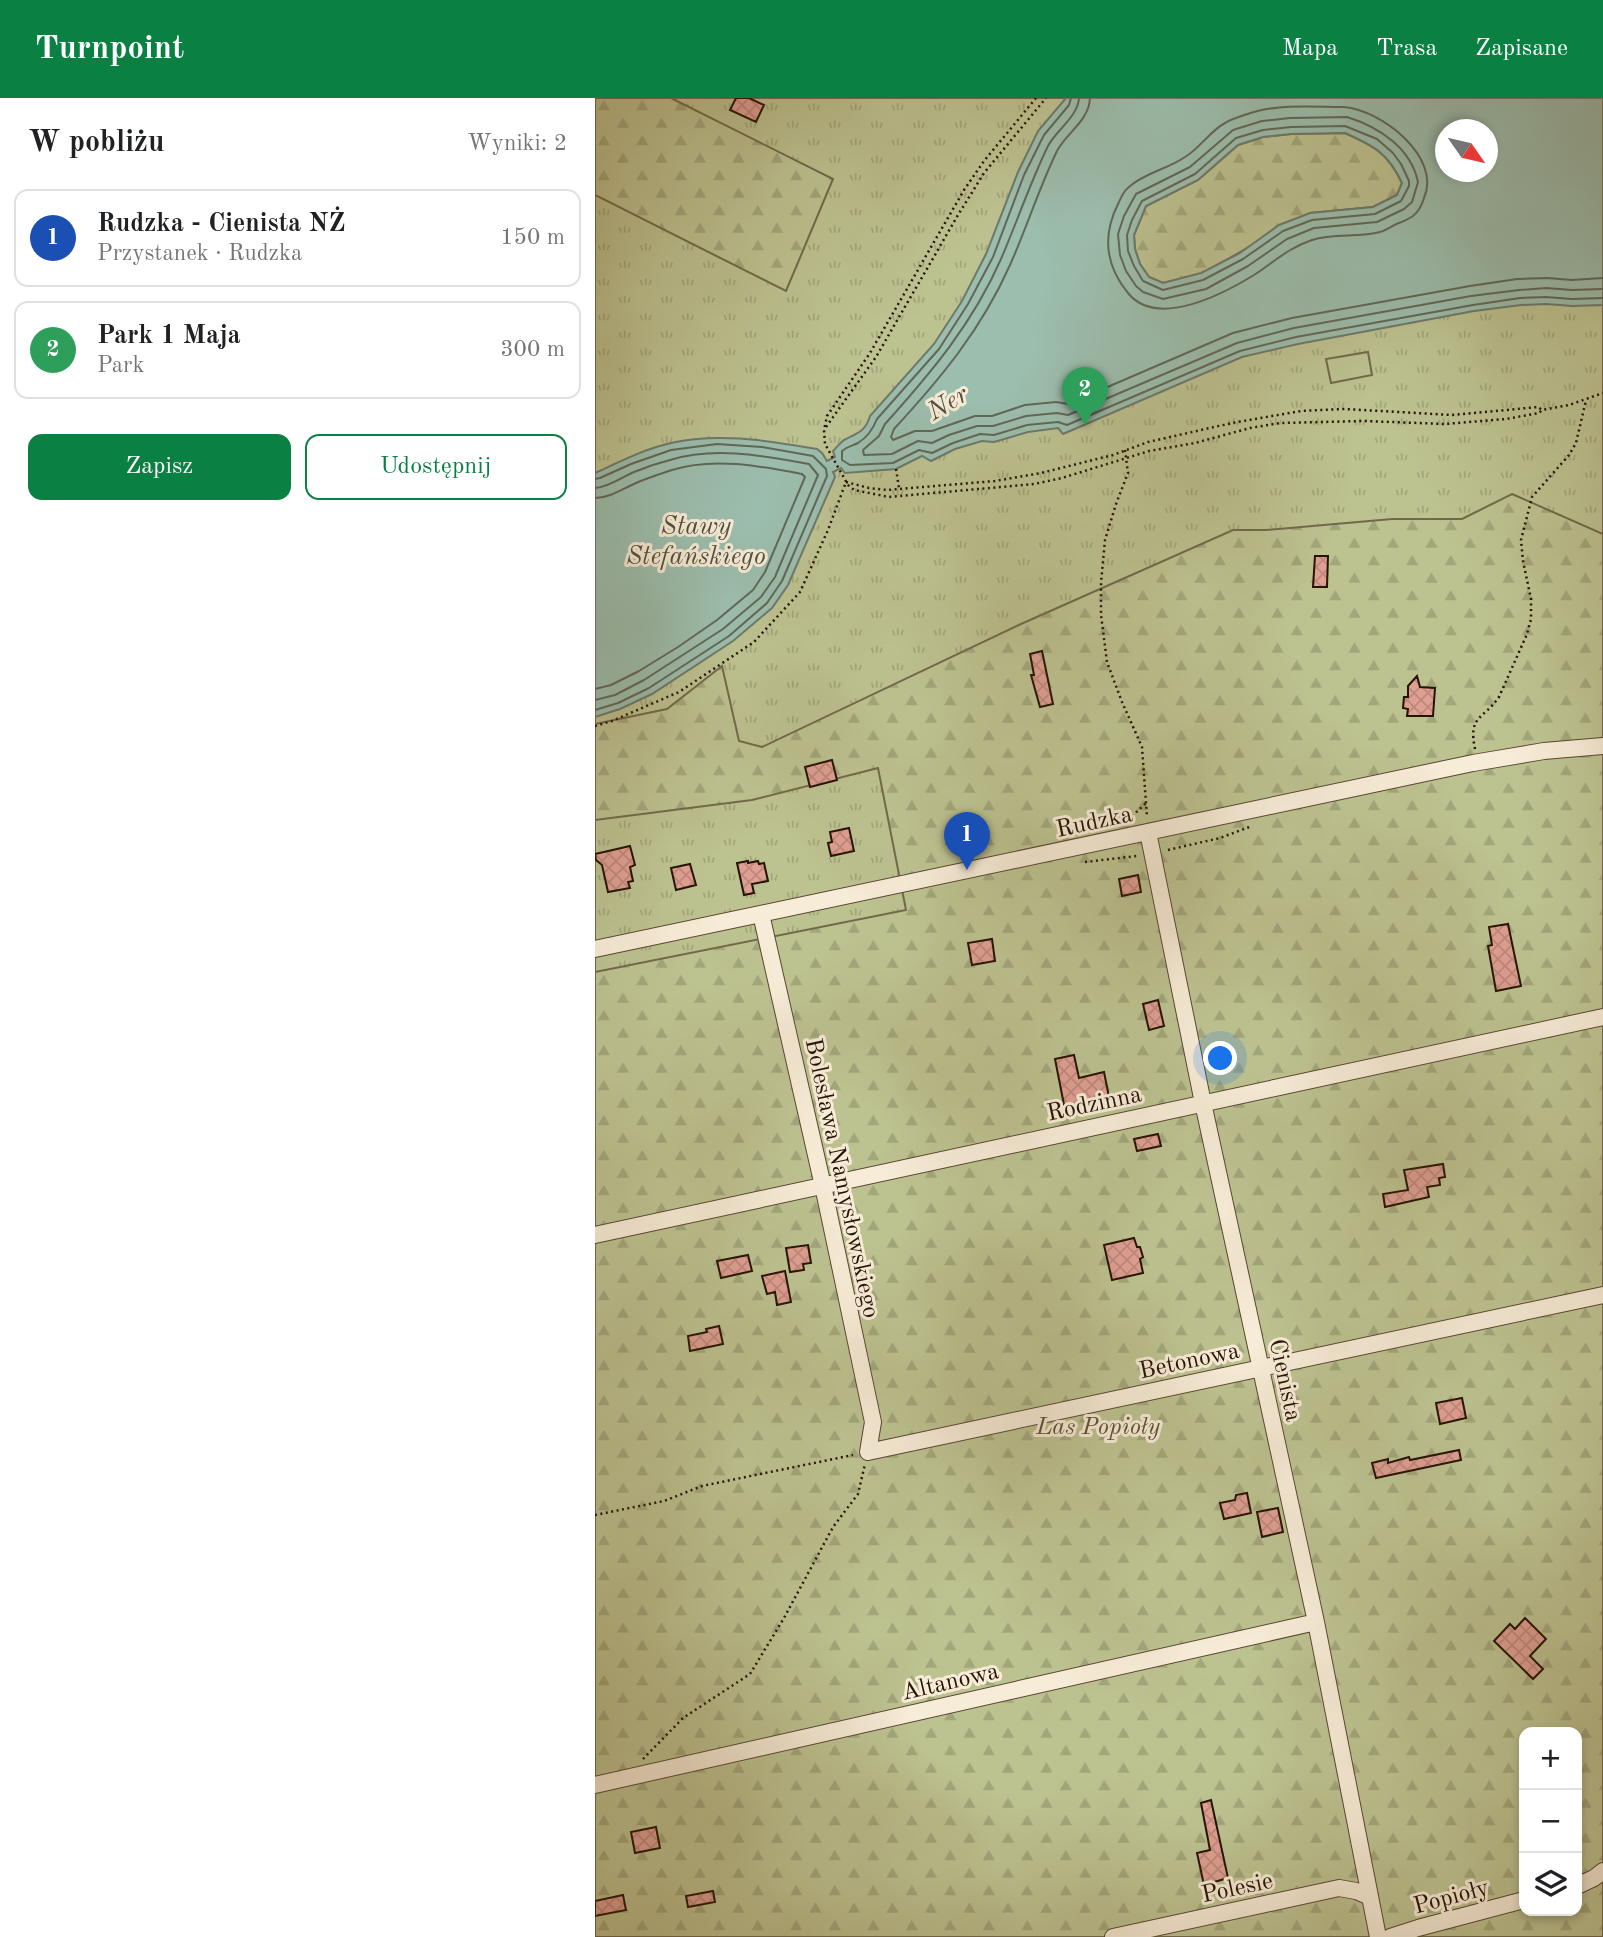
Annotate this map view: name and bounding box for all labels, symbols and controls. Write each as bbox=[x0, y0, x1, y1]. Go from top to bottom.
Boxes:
text: Turnpoint bbox=[35, 33, 184, 66]
text: Mapa bbox=[1282, 37, 1338, 61]
text: Trasa bbox=[1376, 37, 1437, 61]
text: Zapisane bbox=[1475, 37, 1568, 61]
north arrow bbox=[1435, 119, 1498, 182]
text: W pobliżu bbox=[28, 128, 164, 158]
text: Wyniki: 2 bbox=[467, 132, 567, 155]
text: Rudzka - Cienista NŻ bbox=[97, 211, 345, 237]
text: 1 bbox=[46, 226, 60, 249]
text: 150 m bbox=[500, 226, 565, 249]
text: Przystanek · Rudzka bbox=[97, 242, 302, 265]
text: Park 1 Maja bbox=[97, 323, 241, 349]
text: 2 bbox=[46, 338, 60, 361]
text: 300 m bbox=[500, 338, 565, 361]
text: Park bbox=[97, 354, 144, 377]
pin: 2 bbox=[1062, 367, 1108, 425]
water label: Ner bbox=[922, 381, 974, 426]
button: Zapisz bbox=[28, 434, 291, 500]
button: Udostępnij bbox=[305, 434, 567, 500]
water label: Stawy Stefańskiego bbox=[626, 514, 766, 570]
street label: Rudzka bbox=[1054, 803, 1135, 843]
pin: 1 bbox=[944, 812, 990, 870]
street label: Bolesława Namysłowskiego bbox=[800, 1036, 882, 1320]
your location bbox=[1203, 1041, 1237, 1075]
street label: Rodzinna bbox=[1045, 1083, 1144, 1127]
street label: Cienista bbox=[1264, 1337, 1305, 1424]
street label: Betonowa bbox=[1137, 1340, 1242, 1384]
park label: Las Popioły bbox=[1035, 1416, 1161, 1440]
street label: Altanowa bbox=[899, 1660, 1002, 1706]
map controls bbox=[1519, 1727, 1582, 1916]
button: + bbox=[1519, 1727, 1582, 1790]
button: − bbox=[1519, 1790, 1582, 1853]
button: layers bbox=[1519, 1853, 1582, 1916]
street label: Polesie bbox=[1199, 1870, 1275, 1908]
street label: Popioły bbox=[1411, 1876, 1492, 1920]

